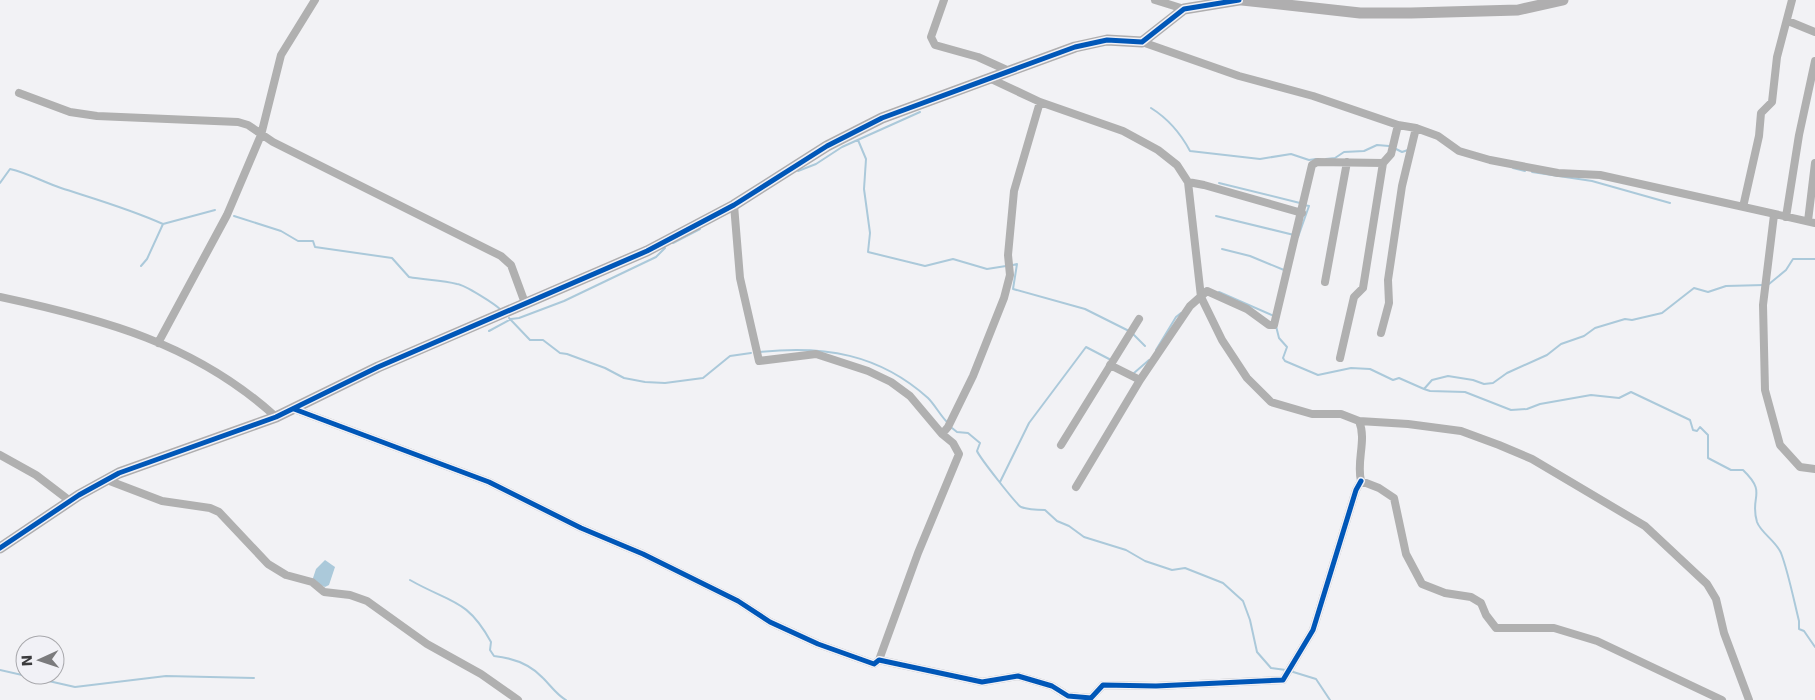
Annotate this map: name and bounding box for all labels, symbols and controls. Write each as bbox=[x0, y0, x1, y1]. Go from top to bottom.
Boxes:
north arrow bbox=[15, 635, 65, 685]
text: N bbox=[19, 654, 35, 667]

